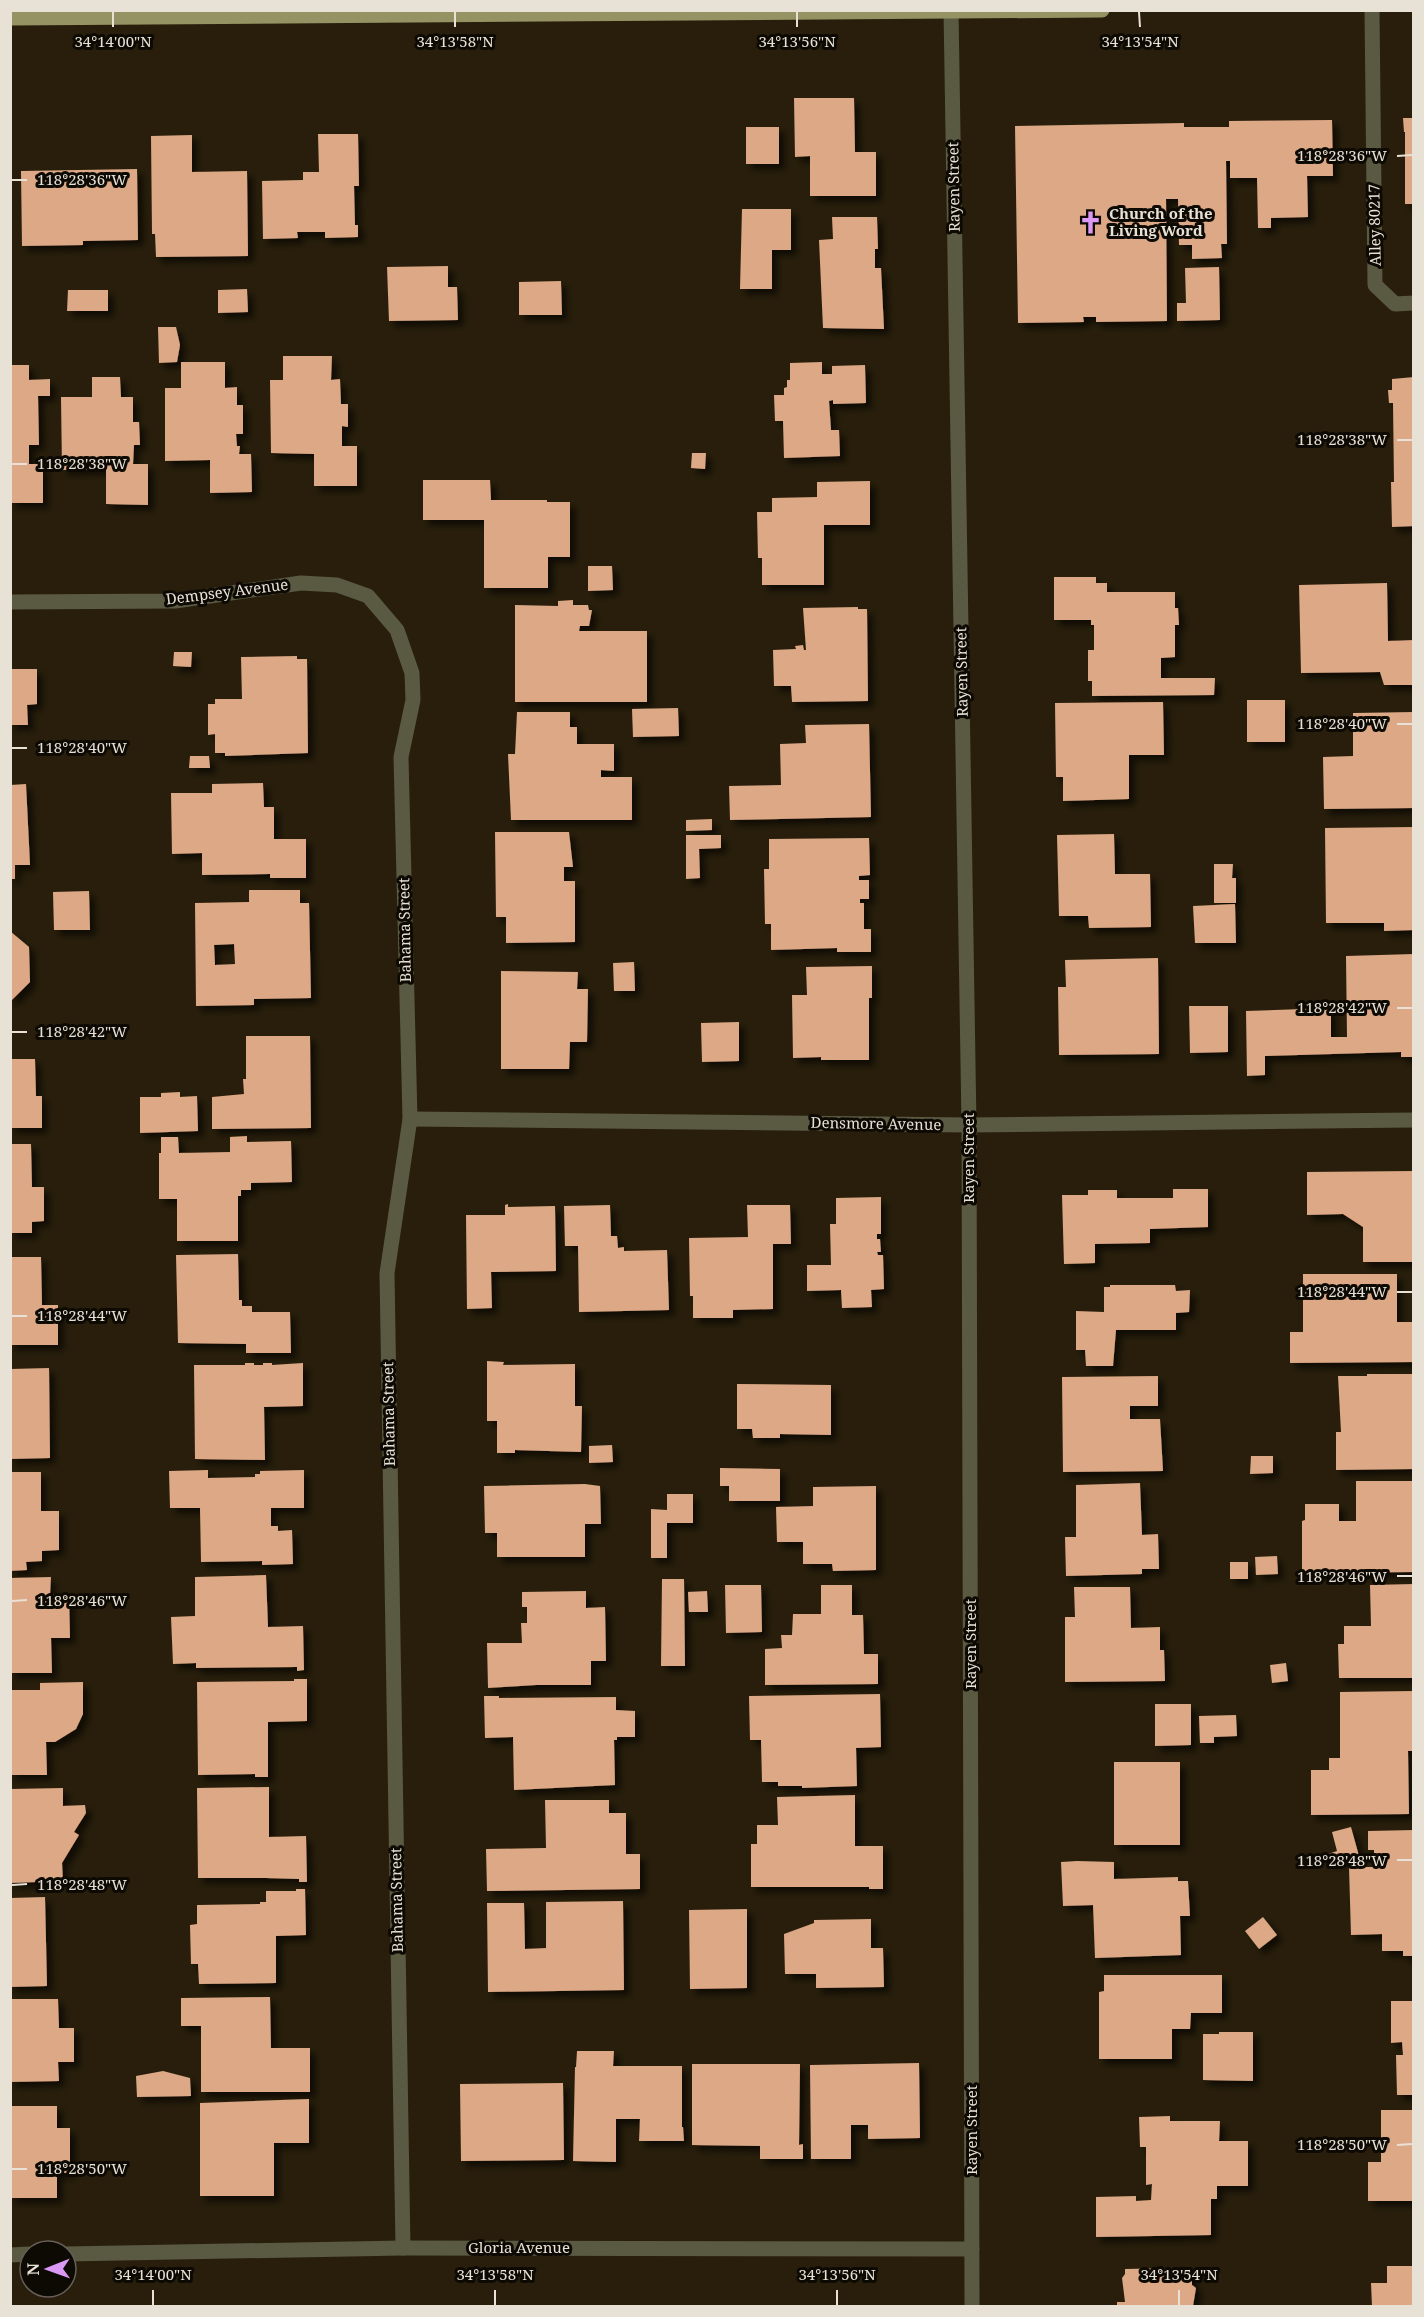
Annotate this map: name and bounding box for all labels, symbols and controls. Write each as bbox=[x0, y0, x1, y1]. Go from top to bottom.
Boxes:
text: 34°14'00"N bbox=[74, 31, 152, 51]
text: 34°13'58"N bbox=[416, 31, 494, 51]
text: 34°13'56"N bbox=[758, 31, 836, 51]
text: 34°13'54"N bbox=[1101, 31, 1179, 51]
street label: Rayen Street bbox=[942, 142, 964, 232]
text: 118°28'36"W bbox=[1297, 145, 1387, 165]
text: 118°28'36"W bbox=[37, 169, 127, 189]
street label: Alley 80217 bbox=[1363, 184, 1385, 266]
place label: Church of the Living Word bbox=[1109, 203, 1213, 240]
church icon: Church of the Living Word bbox=[1078, 210, 1104, 236]
text: 118°28'38"W bbox=[1297, 429, 1387, 449]
text: 118°28'38"W bbox=[37, 453, 127, 473]
street label: Dempsey Avenue bbox=[165, 574, 289, 608]
street label: Rayen Street bbox=[950, 627, 972, 717]
text: 118°28'40"W bbox=[1297, 713, 1387, 733]
text: 118°28'40"W bbox=[37, 737, 127, 757]
street label: Bahama Street bbox=[393, 878, 415, 982]
text: 118°28'42"W bbox=[1297, 997, 1387, 1017]
text: 118°28'42"W bbox=[37, 1021, 127, 1041]
street label: Densmore Avenue bbox=[810, 1112, 942, 1134]
street label: Rayen Street bbox=[958, 1113, 978, 1203]
text: 118°28'44"W bbox=[1297, 1281, 1387, 1301]
text: 118°28'44"W bbox=[37, 1305, 127, 1325]
street label: Bahama Street bbox=[377, 1362, 399, 1466]
text: 118°28'46"W bbox=[1297, 1566, 1387, 1586]
text: 118°28'46"W bbox=[37, 1590, 127, 1610]
street label: Rayen Street bbox=[960, 1599, 980, 1689]
street label: Bahama Street bbox=[385, 1848, 407, 1952]
text: 118°28'48"W bbox=[1297, 1850, 1387, 1870]
text: 118°28'48"W bbox=[37, 1874, 127, 1894]
street label: Rayen Street bbox=[961, 2085, 981, 2175]
text: 118°28'50"W bbox=[1297, 2134, 1387, 2154]
text: 118°28'50"W bbox=[37, 2158, 127, 2178]
street label: Gloria Avenue bbox=[468, 2237, 570, 2257]
north arrow bbox=[18, 2239, 78, 2299]
text: N bbox=[22, 2262, 44, 2276]
text: 34°14'00"N bbox=[114, 2264, 192, 2284]
text: 34°13'58"N bbox=[456, 2264, 534, 2284]
text: 34°13'56"N bbox=[798, 2264, 876, 2284]
text: 34°13'54"N bbox=[1140, 2264, 1218, 2284]

